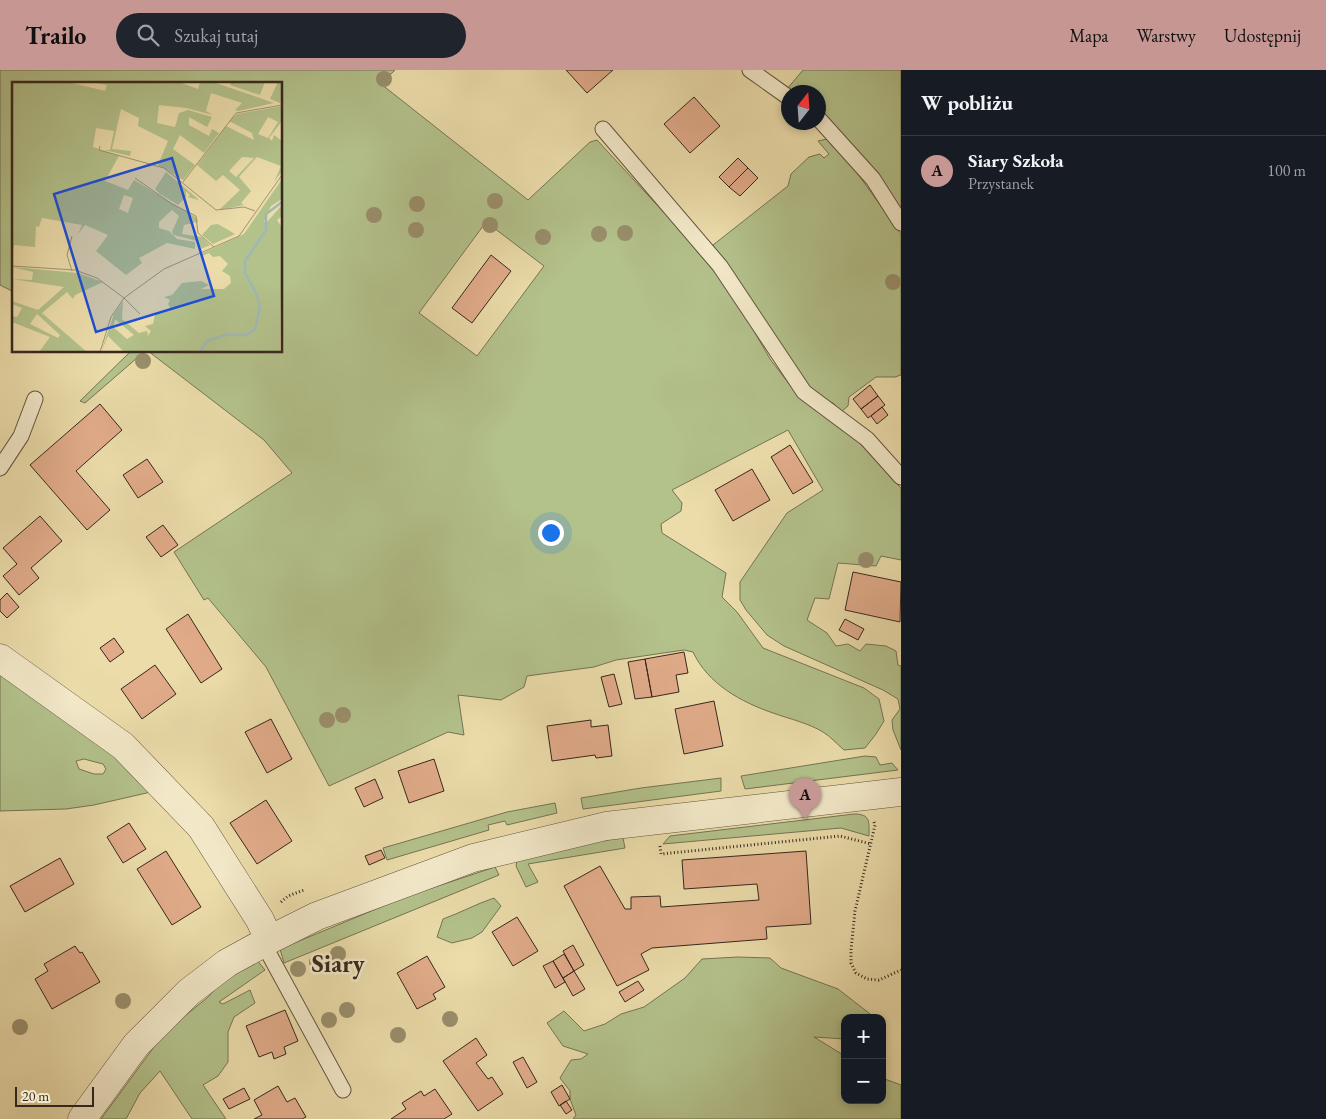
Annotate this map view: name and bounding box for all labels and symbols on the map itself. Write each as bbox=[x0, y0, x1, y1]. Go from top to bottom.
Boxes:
inset map bbox=[12, 82, 282, 352]
north arrow bbox=[781, 85, 826, 130]
your location bbox=[538, 520, 564, 546]
pin: A bbox=[789, 778, 821, 819]
district label: Siary bbox=[311, 947, 365, 980]
scale bar bbox=[15, 1084, 94, 1107]

